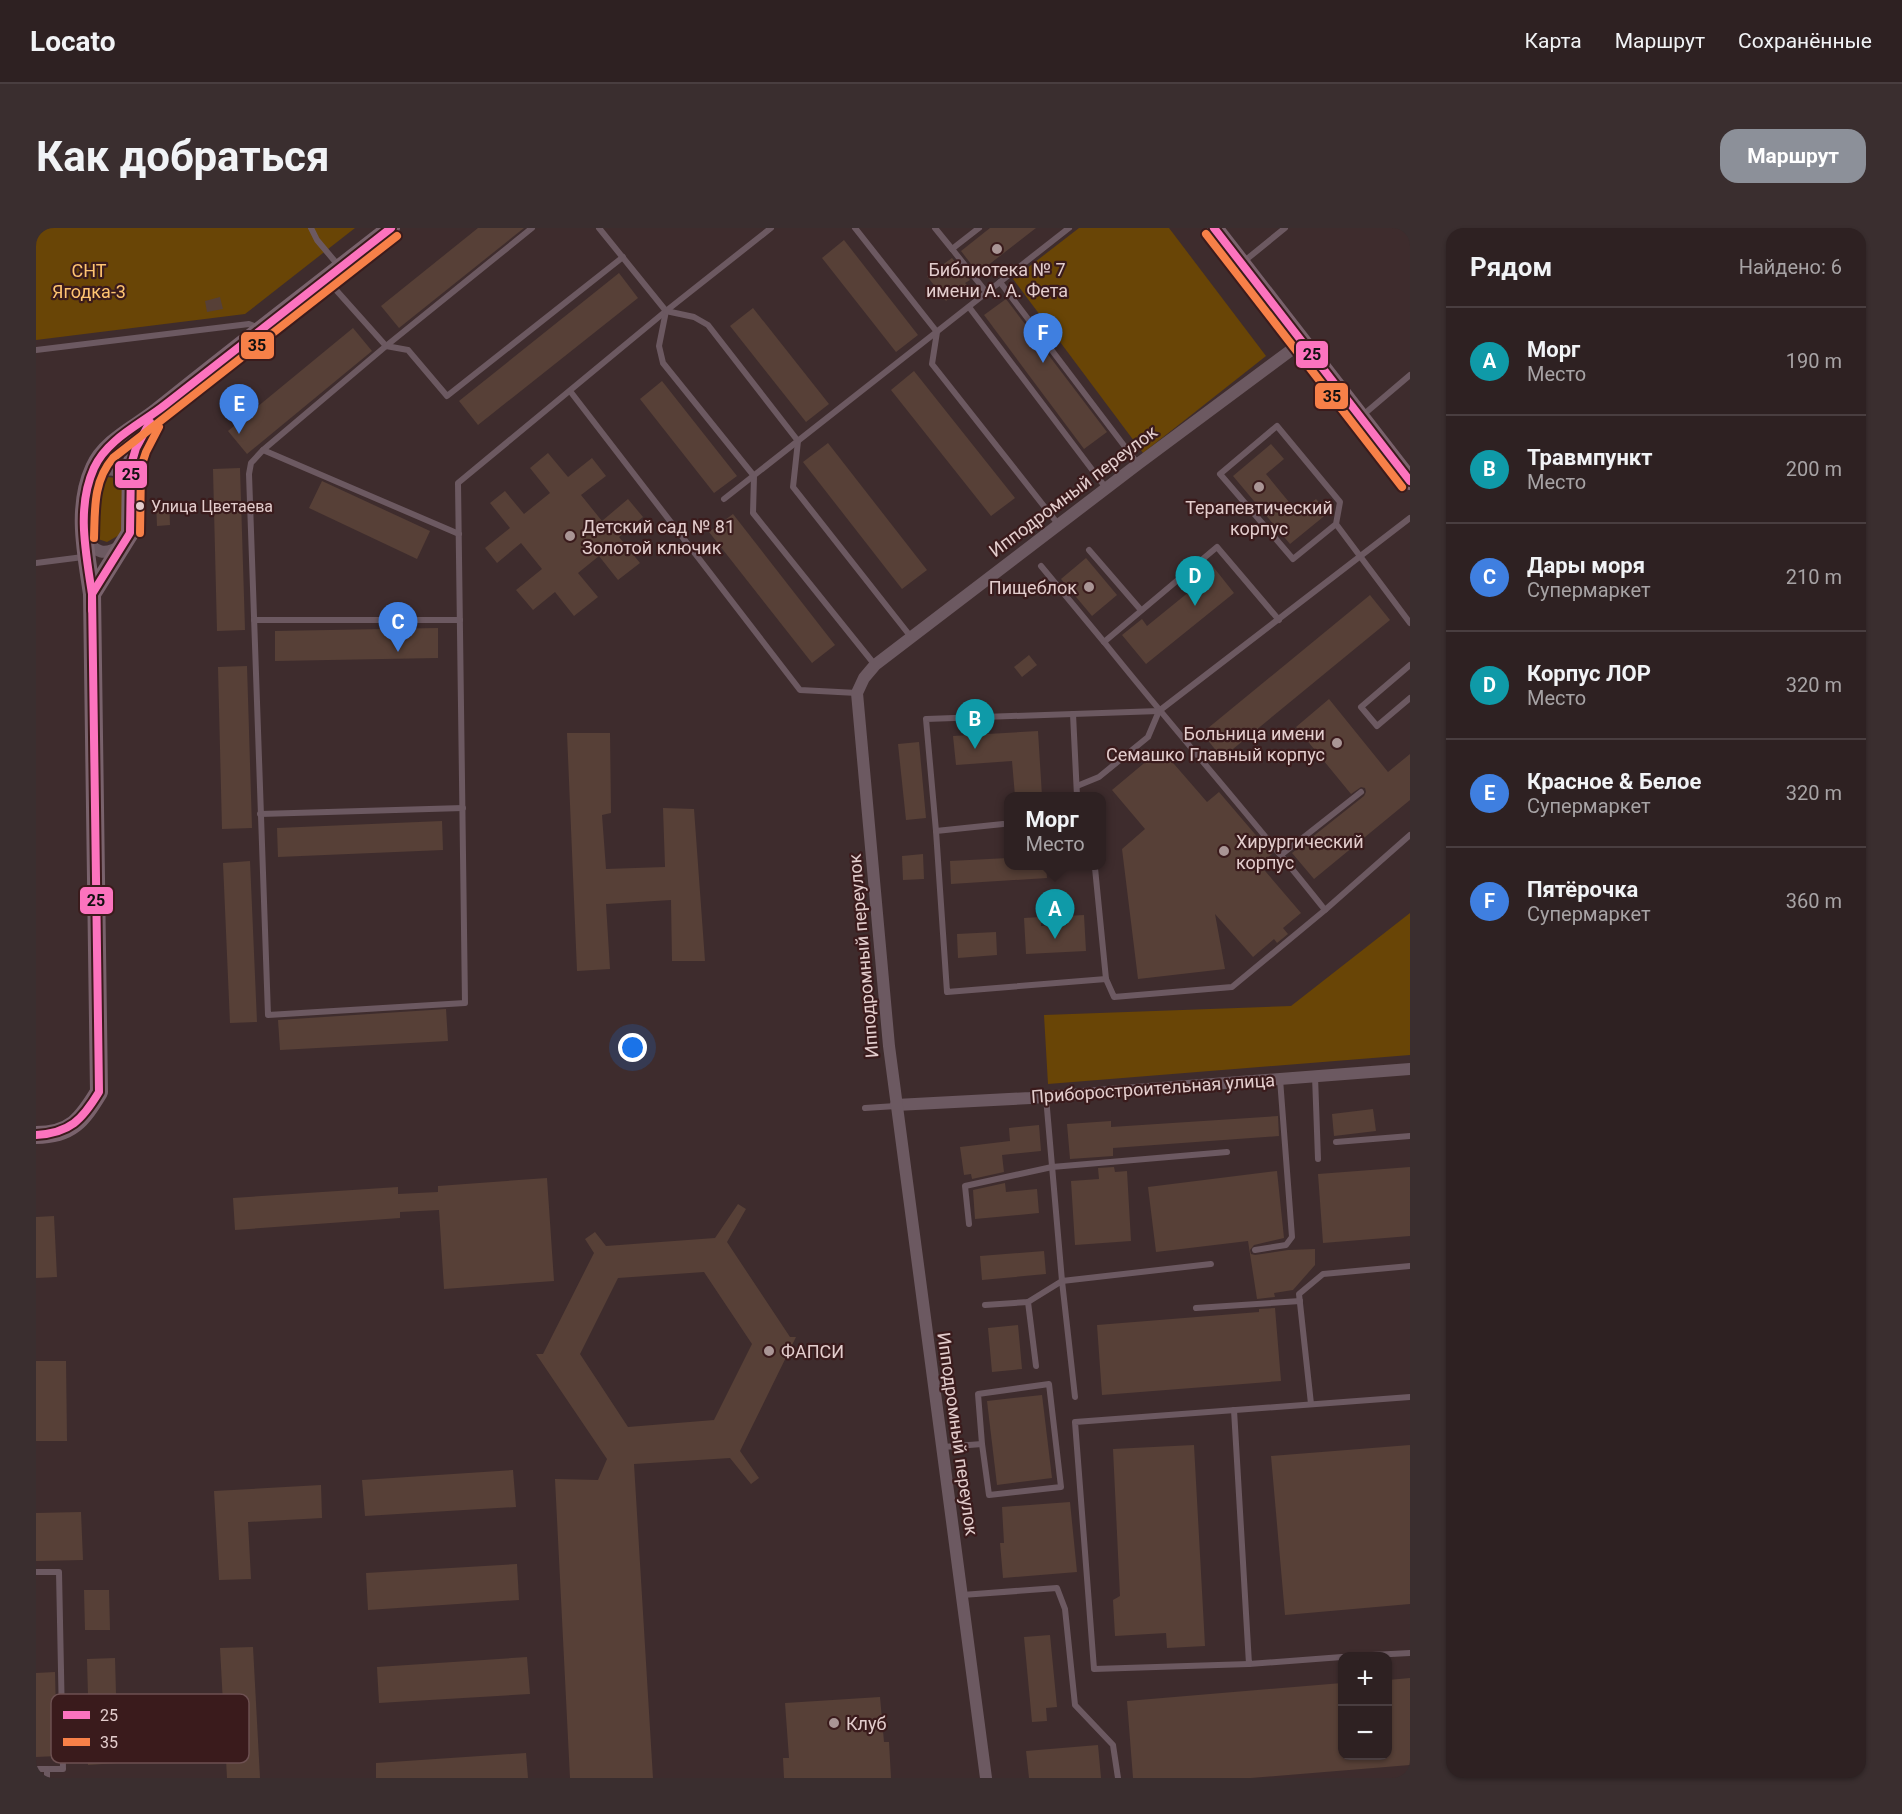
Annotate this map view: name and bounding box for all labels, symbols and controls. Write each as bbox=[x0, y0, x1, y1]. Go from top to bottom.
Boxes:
text: Locato bbox=[30, 25, 115, 58]
text: Карта bbox=[1525, 29, 1582, 53]
text: Маршрут bbox=[1615, 29, 1705, 53]
text: Сохранённые bbox=[1738, 29, 1872, 53]
button: Маршрут bbox=[1720, 129, 1866, 183]
text: Как добраться bbox=[36, 132, 330, 181]
marker: Библиотека № 7 имени А. А. Фета bbox=[990, 242, 1004, 256]
text: Рядом bbox=[1470, 252, 1552, 282]
text: Найдено: 6 bbox=[1739, 255, 1842, 279]
place label: Библиотека № 7 имени А. А. Фета bbox=[926, 259, 1068, 301]
park label: СНТ Ягодка-3 bbox=[52, 260, 126, 302]
pin: F bbox=[1024, 314, 1062, 363]
line badge: 35 bbox=[240, 331, 275, 360]
text: 35 bbox=[248, 336, 266, 355]
text: Морг bbox=[1527, 337, 1580, 362]
line badge: 25 bbox=[1295, 340, 1329, 369]
text: 25 bbox=[1303, 345, 1321, 364]
text: A bbox=[1483, 349, 1496, 373]
text: 190 m bbox=[1786, 349, 1842, 373]
text: Место bbox=[1527, 362, 1586, 386]
line badge: 35 bbox=[1314, 382, 1349, 410]
pin: E bbox=[220, 384, 258, 434]
text: 35 bbox=[1323, 387, 1341, 406]
street label: Ипподромный переулок bbox=[985, 421, 1161, 561]
text: Травмпункт bbox=[1527, 445, 1652, 470]
text: B bbox=[1483, 457, 1496, 481]
text: 200 m bbox=[1786, 457, 1842, 481]
line badge: 25 bbox=[114, 460, 148, 489]
text: 25 bbox=[122, 465, 140, 484]
text: Место bbox=[1527, 470, 1586, 494]
marker: Терапевтический корпус bbox=[1252, 480, 1266, 494]
place label: Улица Цветаева bbox=[151, 497, 273, 516]
place label: Терапевтический корпус bbox=[1185, 497, 1333, 539]
marker: Улица Цветаева bbox=[134, 500, 146, 512]
place label: Детский сад № 81 Золотой ключик bbox=[582, 516, 735, 558]
marker: Детский сад № 81 Золотой ключик bbox=[563, 529, 577, 543]
text: Дары моря bbox=[1527, 553, 1645, 578]
pin: D bbox=[1176, 556, 1214, 606]
text: C bbox=[1483, 565, 1496, 589]
text: 210 m bbox=[1786, 565, 1842, 589]
place label: Пищеблок bbox=[989, 577, 1077, 598]
text: Супермаркет bbox=[1527, 578, 1651, 602]
marker: Пищеблок bbox=[1082, 580, 1096, 594]
pin: C bbox=[378, 602, 418, 652]
text: Корпус ЛОР bbox=[1527, 661, 1651, 686]
text: D bbox=[1483, 673, 1496, 697]
text: 320 m bbox=[1786, 673, 1842, 697]
text: Место bbox=[1527, 686, 1586, 710]
pin: B bbox=[956, 700, 994, 749]
place label: Больница имени Семашко Главный корпус bbox=[1106, 723, 1325, 765]
marker: Больница имени Семашко Главный корпус bbox=[1330, 736, 1344, 750]
text: Красное & Белое bbox=[1527, 769, 1701, 794]
text: E bbox=[1484, 781, 1495, 805]
text: 320 m bbox=[1786, 781, 1842, 805]
popup bbox=[1004, 792, 1106, 870]
text: Супермаркет bbox=[1527, 794, 1651, 818]
text: Морг bbox=[1025, 807, 1079, 832]
place label: Хирургический корпус bbox=[1236, 831, 1364, 873]
text: Место bbox=[1025, 832, 1085, 856]
marker: Хирургический корпус bbox=[1217, 844, 1231, 858]
street label: Ипподромный переулок bbox=[844, 853, 882, 1059]
text: Пятёрочка bbox=[1527, 877, 1638, 902]
line badge: 25 bbox=[79, 886, 114, 915]
text: F bbox=[1484, 889, 1495, 913]
text: 360 m bbox=[1786, 889, 1842, 913]
pin: A bbox=[1036, 890, 1074, 939]
text: 25 bbox=[87, 891, 105, 910]
text: Супермаркет bbox=[1527, 902, 1651, 926]
your location bbox=[618, 1033, 647, 1062]
street label: Приборостроительная улица bbox=[1030, 1069, 1276, 1107]
street label: Ипподромный переулок bbox=[933, 1331, 983, 1537]
place label: ФАПСИ bbox=[781, 1341, 844, 1362]
marker: ФАПСИ bbox=[762, 1344, 776, 1358]
map controls bbox=[1338, 1652, 1392, 1760]
button: + bbox=[1338, 1652, 1392, 1706]
legend bbox=[51, 1694, 249, 1763]
text: 25 bbox=[100, 1706, 118, 1725]
button: − bbox=[1338, 1706, 1392, 1760]
place label: Клуб bbox=[846, 1713, 886, 1734]
marker: Клуб bbox=[827, 1716, 841, 1730]
text: 35 bbox=[100, 1733, 118, 1752]

